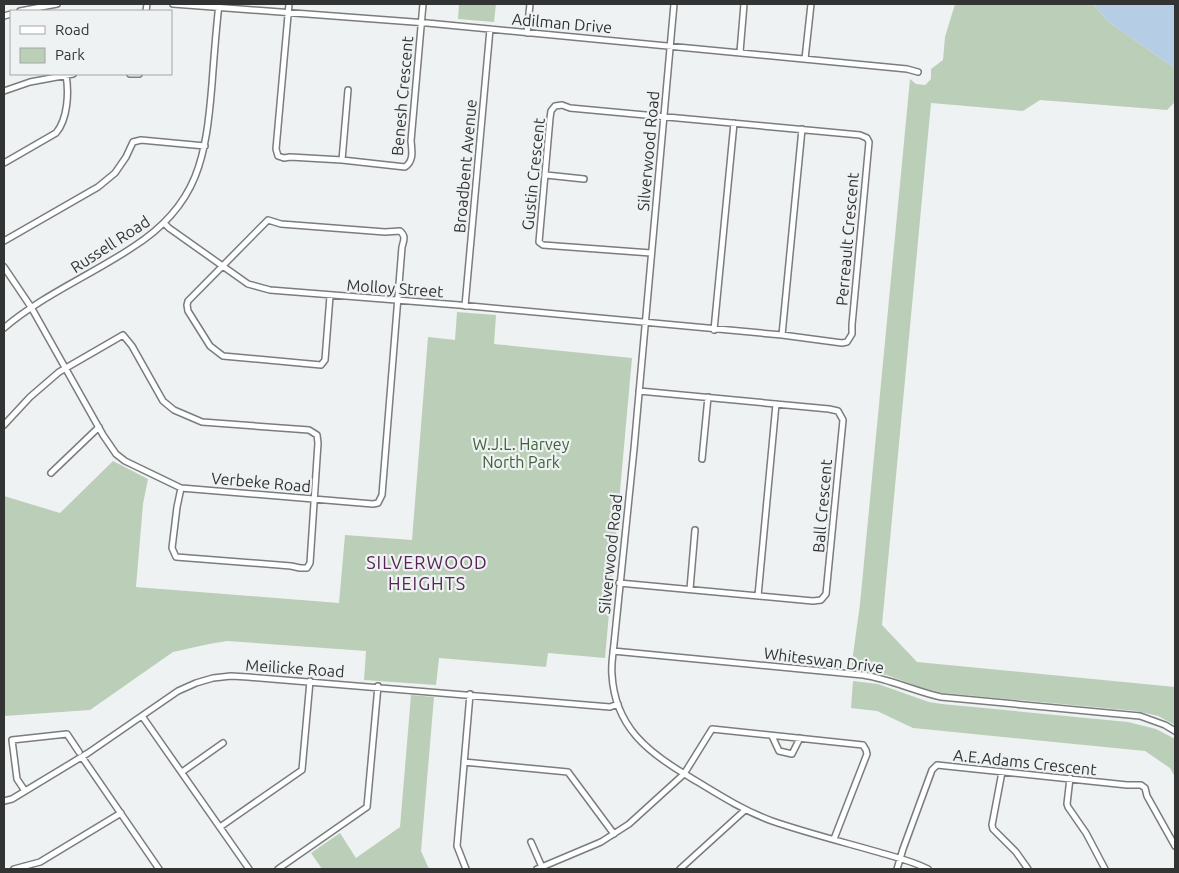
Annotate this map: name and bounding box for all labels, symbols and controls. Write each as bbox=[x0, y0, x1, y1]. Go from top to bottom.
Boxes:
legend bbox=[10, 10, 172, 75]
street label: Adilman Drive bbox=[511, 10, 613, 36]
text: Road bbox=[55, 21, 90, 38]
street label: Benesh Crescent bbox=[388, 35, 416, 157]
text: Park bbox=[55, 46, 85, 63]
street label: Silverwood Road bbox=[634, 90, 662, 212]
street label: Broadbent Avenue bbox=[450, 98, 480, 234]
street label: Gustin Crescent bbox=[518, 116, 548, 231]
street label: Perreault Crescent bbox=[832, 171, 862, 306]
street label: Russell Road bbox=[67, 212, 153, 276]
street label: Molloy Street bbox=[346, 276, 445, 300]
park label: W.J.L. Harvey North Park bbox=[473, 435, 570, 471]
street label: Ball Crescent bbox=[809, 458, 835, 553]
street label: Verbeke Road bbox=[210, 469, 312, 495]
street label: Silverwood Road bbox=[595, 493, 625, 615]
district label: SILVERWOOD HEIGHTS bbox=[366, 552, 488, 593]
street label: Whiteswan Drive bbox=[763, 644, 885, 676]
street label: Meilicke Road bbox=[245, 656, 345, 680]
street label: A.E.Adams Crescent bbox=[953, 746, 1098, 779]

